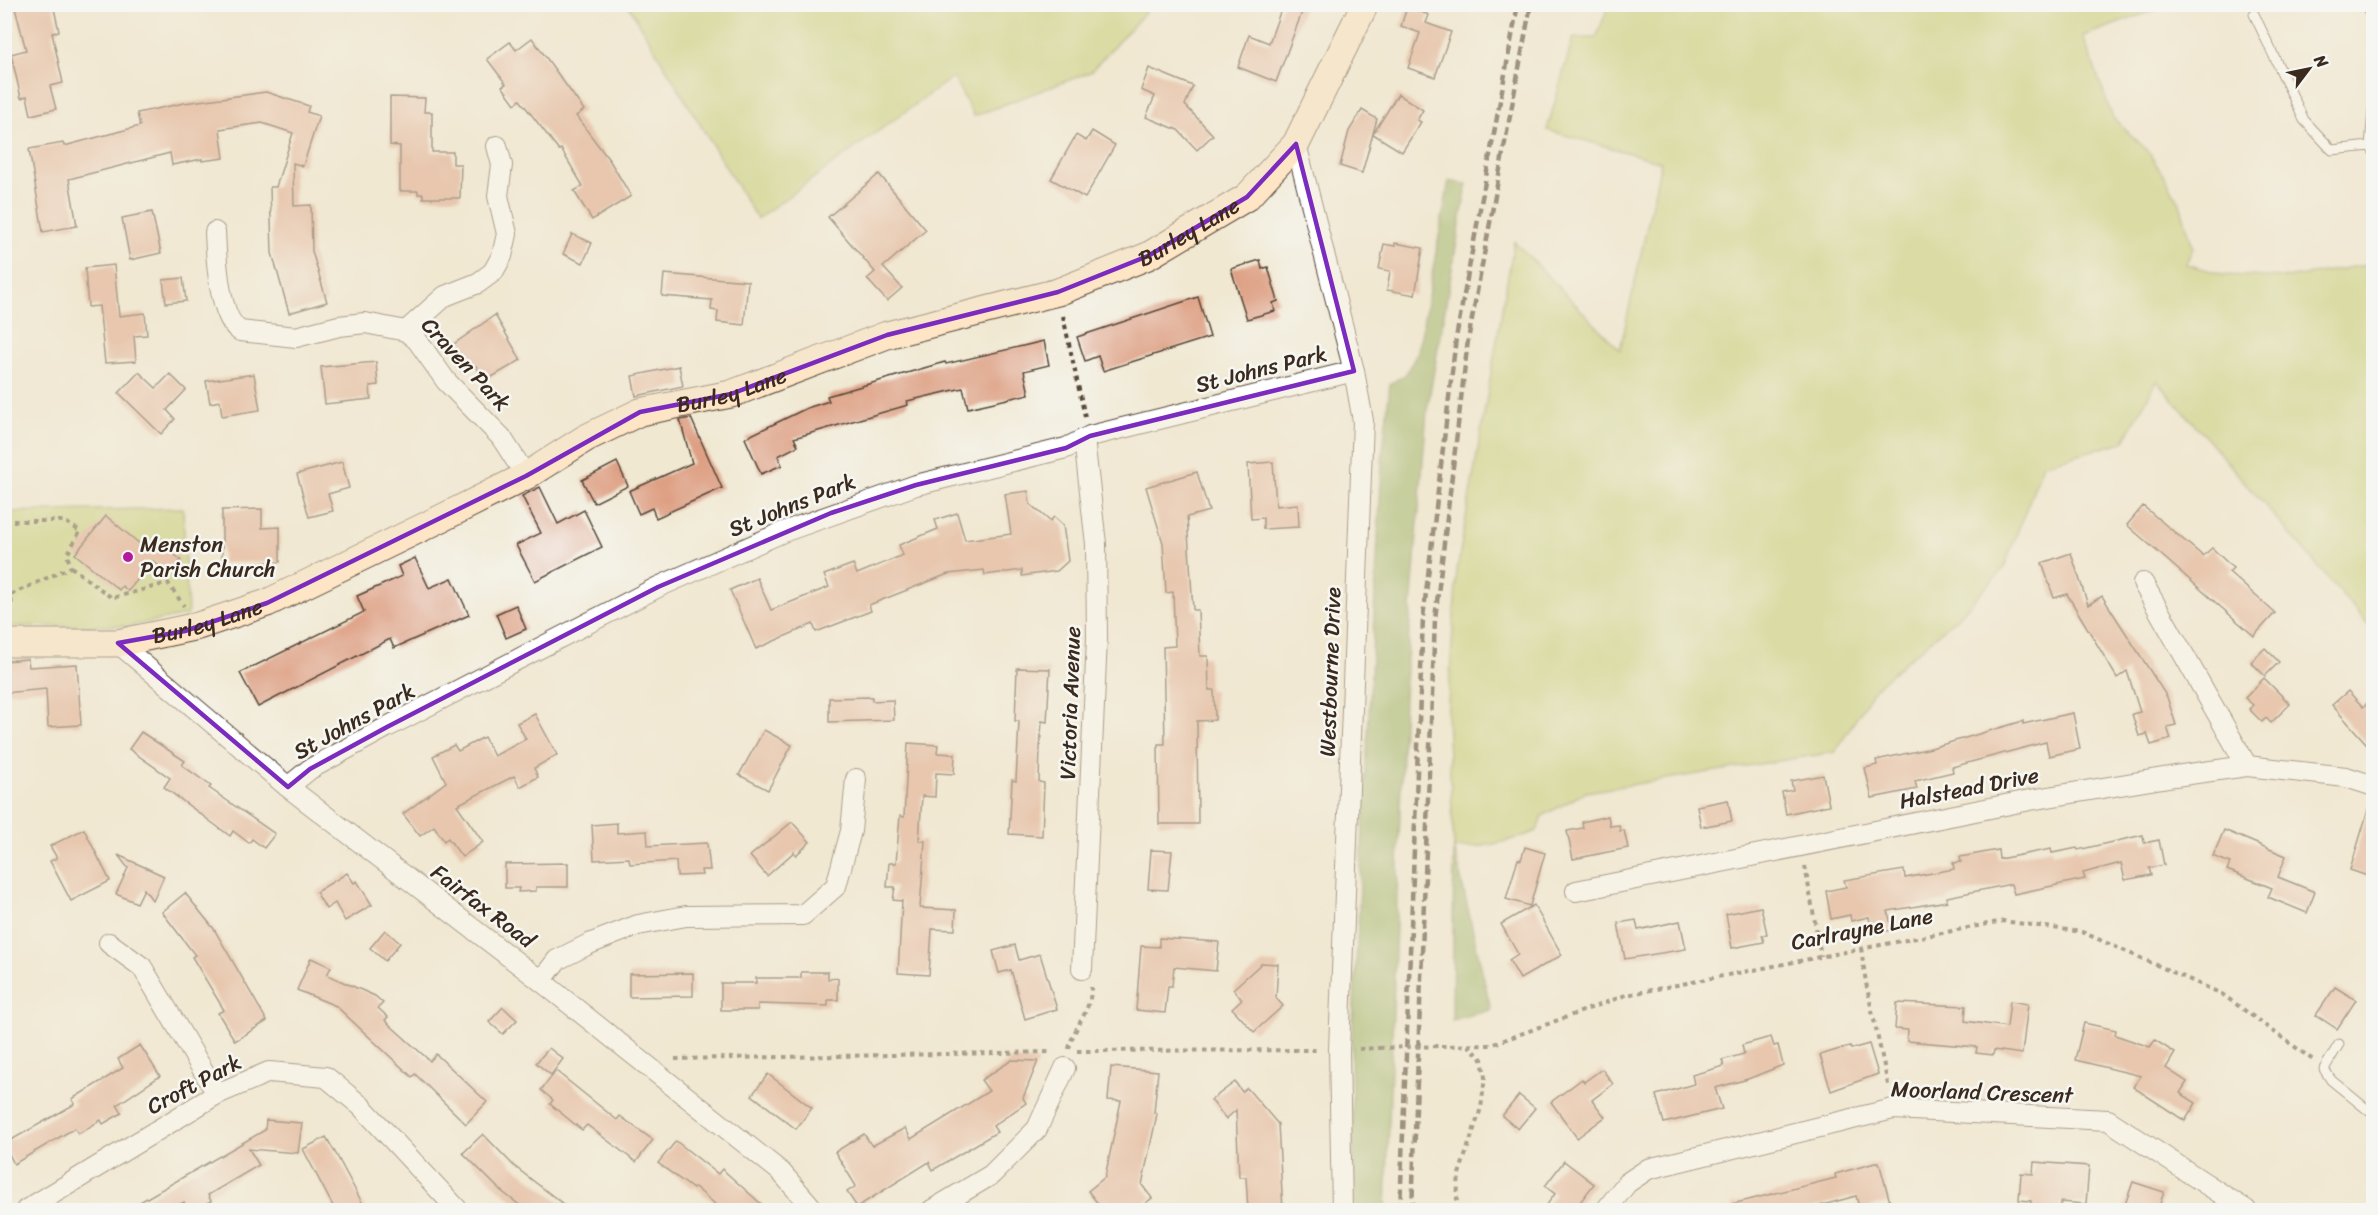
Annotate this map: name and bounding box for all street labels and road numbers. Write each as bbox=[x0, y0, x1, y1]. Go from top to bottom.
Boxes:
street label: Burley Lane bbox=[1132, 186, 1247, 278]
street label: Craven Park bbox=[411, 308, 521, 421]
street label: St Johns Park bbox=[1191, 334, 1331, 404]
street label: Burley Lane bbox=[673, 355, 792, 424]
street label: St Johns Park bbox=[722, 462, 862, 548]
street label: Burley Lane bbox=[148, 586, 268, 655]
street label: Westbourne Drive bbox=[1308, 586, 1352, 757]
street label: Victoria Avenue bbox=[1048, 626, 1092, 780]
street label: St Johns Park bbox=[286, 671, 422, 771]
street label: Halstead Drive bbox=[1896, 755, 2042, 821]
street label: Fairfax Road bbox=[422, 853, 545, 959]
street label: Carlrayne Lane bbox=[1788, 896, 1936, 962]
street label: Croft Park bbox=[139, 1043, 249, 1125]
street label: Moorland Crescent bbox=[1890, 1069, 2075, 1115]

